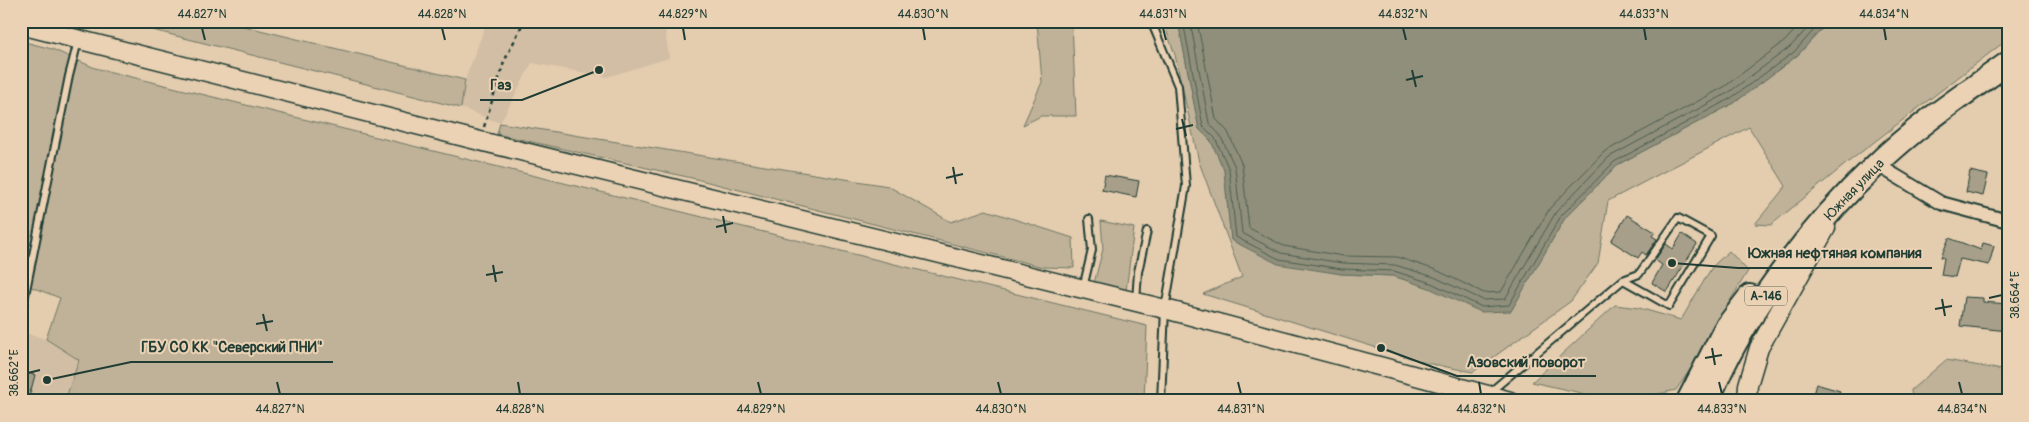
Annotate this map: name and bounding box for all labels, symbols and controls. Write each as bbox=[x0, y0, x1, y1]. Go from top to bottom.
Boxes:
text: 44.827°N bbox=[177, 7, 227, 22]
text: 44.828°N bbox=[418, 7, 466, 22]
text: 44.829°N bbox=[659, 7, 707, 22]
text: 44.830°N bbox=[898, 7, 948, 22]
text: 44.831°N bbox=[1139, 7, 1187, 22]
text: 44.832°N bbox=[1378, 7, 1428, 22]
text: 44.833°N bbox=[1619, 7, 1669, 22]
text: 44.834°N bbox=[1859, 7, 1909, 22]
callout: Газ bbox=[480, 70, 522, 100]
text: Газ bbox=[490, 76, 512, 95]
street label: Южная улица bbox=[1821, 155, 1888, 224]
callout: Южная нефтяная компания bbox=[1738, 238, 1932, 268]
text: Южная нефтяная компания bbox=[1747, 244, 1922, 263]
text: 38.664°E bbox=[2008, 271, 2023, 319]
road number: А-146 bbox=[1745, 286, 1787, 306]
callout: ГБУ СО КК "Северский ПНИ" bbox=[131, 332, 333, 362]
text: ГБУ СО КК "Северский ПНИ" bbox=[141, 338, 323, 357]
callout: Азовский поворот bbox=[1457, 346, 1596, 376]
text: 38.662°E bbox=[7, 349, 22, 397]
text: Азовский поворот bbox=[1467, 353, 1586, 372]
text: 44.827°N bbox=[255, 402, 305, 417]
text: 44.828°N bbox=[496, 402, 544, 417]
text: 44.829°N bbox=[737, 402, 785, 417]
text: 44.830°N bbox=[976, 402, 1026, 417]
text: 44.831°N bbox=[1217, 402, 1265, 417]
text: 44.832°N bbox=[1456, 402, 1506, 417]
text: 44.833°N bbox=[1697, 402, 1747, 417]
text: 44.834°N bbox=[1937, 402, 1987, 417]

